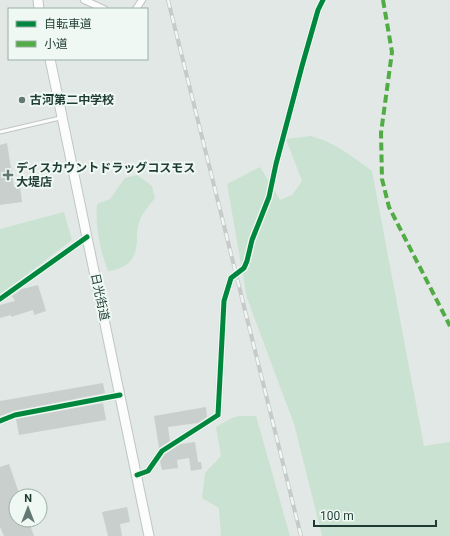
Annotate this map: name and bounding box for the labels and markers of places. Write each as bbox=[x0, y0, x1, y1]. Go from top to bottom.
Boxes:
place label: 古河第二中学校 bbox=[30, 93, 114, 107]
marker: 古河第二中学校 bbox=[17, 95, 27, 105]
place label: ディスカウントドラッグコスモス 大堤店 bbox=[16, 161, 195, 189]
marker: ディスカウントドラッグコスモス 大堤店 bbox=[3, 170, 13, 180]

